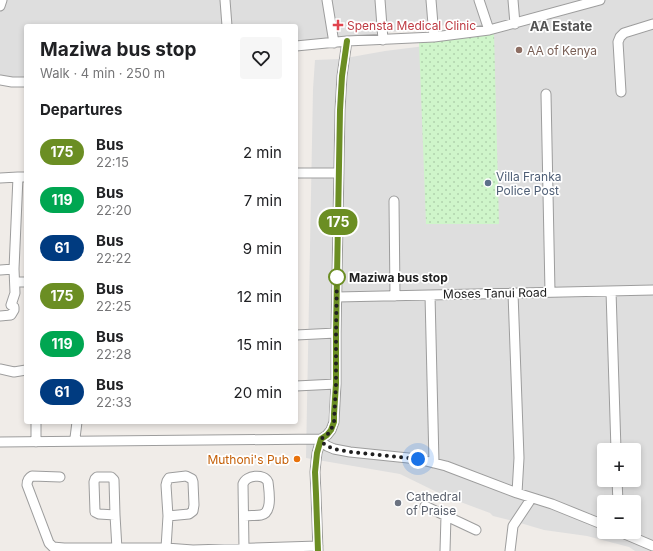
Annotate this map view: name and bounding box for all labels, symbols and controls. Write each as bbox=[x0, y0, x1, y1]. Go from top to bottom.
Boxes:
place label: Spensta Medical Clinic bbox=[347, 18, 476, 33]
district label: AA Estate bbox=[530, 18, 593, 34]
marker: Spensta Medical Clinic bbox=[332, 19, 344, 31]
button: heart bbox=[240, 37, 282, 79]
text: Maziwa bus stop bbox=[40, 38, 196, 61]
place label: AA of Kenya bbox=[527, 43, 597, 58]
marker: AA of Kenya bbox=[514, 45, 524, 55]
text: Walk · 4 min · 250 m bbox=[40, 65, 165, 81]
text: Departures bbox=[40, 100, 122, 119]
text: Bus bbox=[96, 135, 124, 154]
text: 175 bbox=[51, 143, 74, 160]
text: 2 min bbox=[243, 143, 282, 162]
text: 22:15 bbox=[96, 154, 129, 170]
place label: Villa Franka Police Post bbox=[496, 169, 562, 198]
marker: Villa Franka Police Post bbox=[483, 178, 493, 188]
text: Bus bbox=[96, 183, 124, 202]
text: 119 bbox=[51, 191, 73, 208]
text: 7 min bbox=[244, 191, 282, 210]
text: 22:20 bbox=[96, 202, 132, 218]
line badge: 175 bbox=[315, 209, 361, 235]
text: 175 bbox=[327, 213, 350, 230]
text: Bus bbox=[96, 231, 124, 250]
text: 61 bbox=[54, 239, 70, 256]
text: 9 min bbox=[243, 239, 282, 258]
text: 22:22 bbox=[96, 250, 131, 266]
marker: Maziwa bus stop bbox=[328, 268, 346, 286]
place label: Maziwa bus stop bbox=[349, 270, 448, 285]
text: Bus bbox=[96, 279, 124, 298]
street label: Moses Tanui Road bbox=[443, 285, 547, 301]
text: 175 bbox=[51, 287, 74, 304]
text: 12 min bbox=[237, 287, 282, 306]
text: 22:25 bbox=[96, 298, 131, 314]
text: Bus bbox=[96, 327, 124, 346]
text: 119 bbox=[51, 335, 73, 352]
text: 15 min bbox=[237, 335, 282, 354]
text: 22:28 bbox=[96, 346, 132, 362]
text: Bus bbox=[96, 375, 124, 394]
text: 61 bbox=[54, 383, 70, 400]
text: 20 min bbox=[234, 383, 282, 402]
text: 22:33 bbox=[96, 394, 132, 410]
map controls bbox=[597, 443, 641, 539]
button: + bbox=[597, 443, 641, 487]
your location bbox=[408, 449, 428, 469]
place label: Muthoni's Pub bbox=[207, 452, 289, 467]
marker: Muthoni's Pub bbox=[292, 454, 302, 464]
place label: Cathedral of Praise bbox=[406, 489, 461, 518]
button: − bbox=[597, 495, 641, 539]
marker: Cathedral of Praise bbox=[393, 498, 403, 508]

